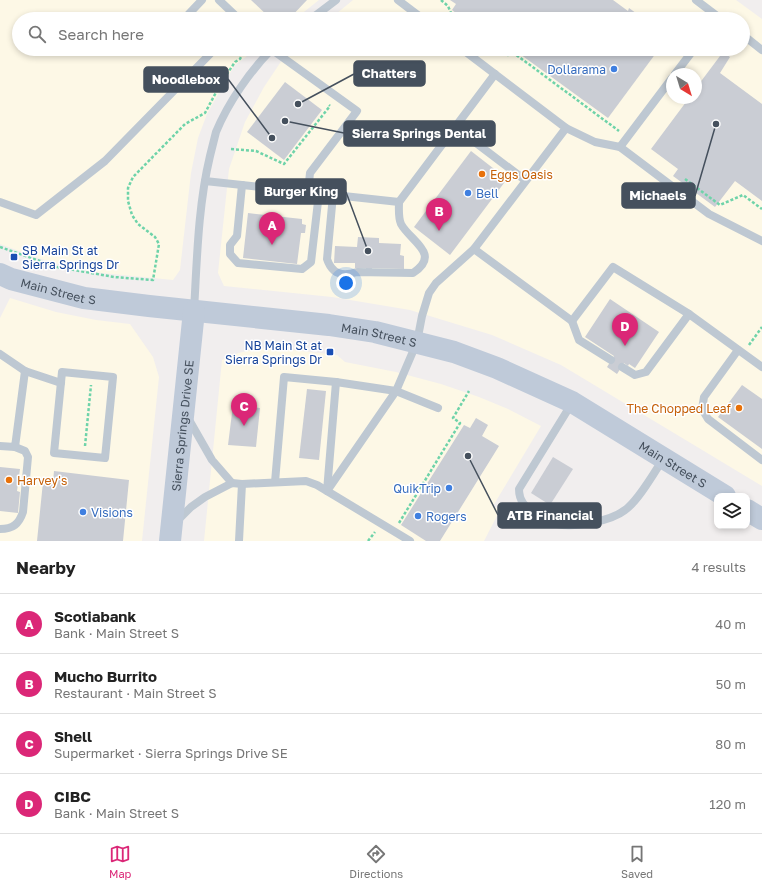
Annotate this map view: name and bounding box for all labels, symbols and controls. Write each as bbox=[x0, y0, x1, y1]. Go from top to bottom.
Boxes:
search box bbox=[12, 12, 750, 56]
icon: search bbox=[26, 23, 48, 45]
text: Search here bbox=[58, 25, 144, 43]
callout: Chatters bbox=[354, 61, 425, 86]
place label: Dollarama bbox=[547, 62, 606, 77]
marker: Dollarama bbox=[609, 64, 619, 74]
text: Chatters bbox=[362, 65, 416, 81]
callout: Noodlebox bbox=[144, 67, 228, 92]
north arrow bbox=[666, 68, 702, 104]
text: Noodlebox bbox=[152, 71, 221, 87]
callout: Sierra Springs Dental bbox=[344, 121, 495, 146]
text: Sierra Springs Dental bbox=[352, 125, 487, 141]
place label: Eggs Oasis bbox=[490, 167, 553, 182]
marker: Eggs Oasis bbox=[477, 169, 487, 179]
callout: Burger King bbox=[256, 179, 346, 204]
text: Burger King bbox=[264, 183, 338, 199]
callout: Michaels bbox=[622, 183, 695, 208]
place label: Bell bbox=[476, 186, 499, 201]
text: Michaels bbox=[629, 187, 687, 203]
marker: Bell bbox=[463, 188, 473, 198]
pin: B bbox=[426, 198, 452, 231]
pin: A bbox=[259, 212, 285, 245]
place label: SB Main St at Sierra Springs Dr bbox=[22, 243, 119, 272]
marker: SB Main St at Sierra Springs Dr bbox=[9, 252, 19, 262]
your location bbox=[336, 273, 356, 293]
street label: Main Street S bbox=[19, 274, 97, 307]
pin: D bbox=[612, 313, 638, 346]
street label: Main Street S bbox=[340, 319, 419, 350]
place label: NB Main St at Sierra Springs Dr bbox=[225, 338, 322, 367]
marker: NB Main St at Sierra Springs Dr bbox=[325, 347, 335, 357]
street label: Sierra Springs Drive SE bbox=[168, 359, 196, 492]
pin: C bbox=[231, 393, 257, 426]
place label: The Chopped Leaf bbox=[627, 401, 732, 416]
marker: The Chopped Leaf bbox=[734, 403, 744, 413]
street label: Main Street S bbox=[636, 438, 710, 491]
place label: Harvey's bbox=[17, 473, 67, 488]
marker: Harvey's bbox=[4, 475, 14, 485]
place label: QuikTrip bbox=[393, 481, 441, 496]
marker: QuikTrip bbox=[444, 483, 454, 493]
map controls bbox=[714, 493, 750, 529]
button: layers bbox=[714, 493, 750, 529]
callout: ATB Financial bbox=[498, 503, 601, 528]
place label: Visions bbox=[91, 505, 133, 520]
marker: Visions bbox=[78, 507, 88, 517]
text: ATB Financial bbox=[507, 507, 594, 523]
place label: Rogers bbox=[426, 509, 467, 524]
marker: Rogers bbox=[413, 511, 423, 521]
text: Nearby bbox=[16, 557, 76, 578]
text: 4 results bbox=[692, 559, 746, 575]
text: Scotiabank bbox=[54, 607, 136, 625]
text: A bbox=[24, 616, 34, 632]
text: 40 m bbox=[715, 616, 746, 632]
text: Bank · Main Street S bbox=[54, 625, 179, 641]
text: Mucho Burrito bbox=[54, 667, 157, 685]
text: B bbox=[24, 676, 34, 692]
text: 50 m bbox=[716, 676, 746, 692]
text: Restaurant · Main Street S bbox=[54, 685, 217, 701]
text: Shell bbox=[54, 727, 92, 745]
text: C bbox=[24, 736, 34, 752]
text: 80 m bbox=[715, 736, 746, 752]
text: Supermarket · Sierra Springs Drive SE bbox=[54, 745, 288, 761]
text: CIBC bbox=[54, 787, 91, 805]
text: D bbox=[24, 796, 34, 812]
text: 120 m bbox=[709, 796, 746, 812]
text: Bank · Main Street S bbox=[54, 805, 179, 821]
tab: Map bbox=[109, 843, 131, 880]
tab: Directions bbox=[349, 843, 403, 880]
tab: Saved bbox=[621, 843, 653, 880]

